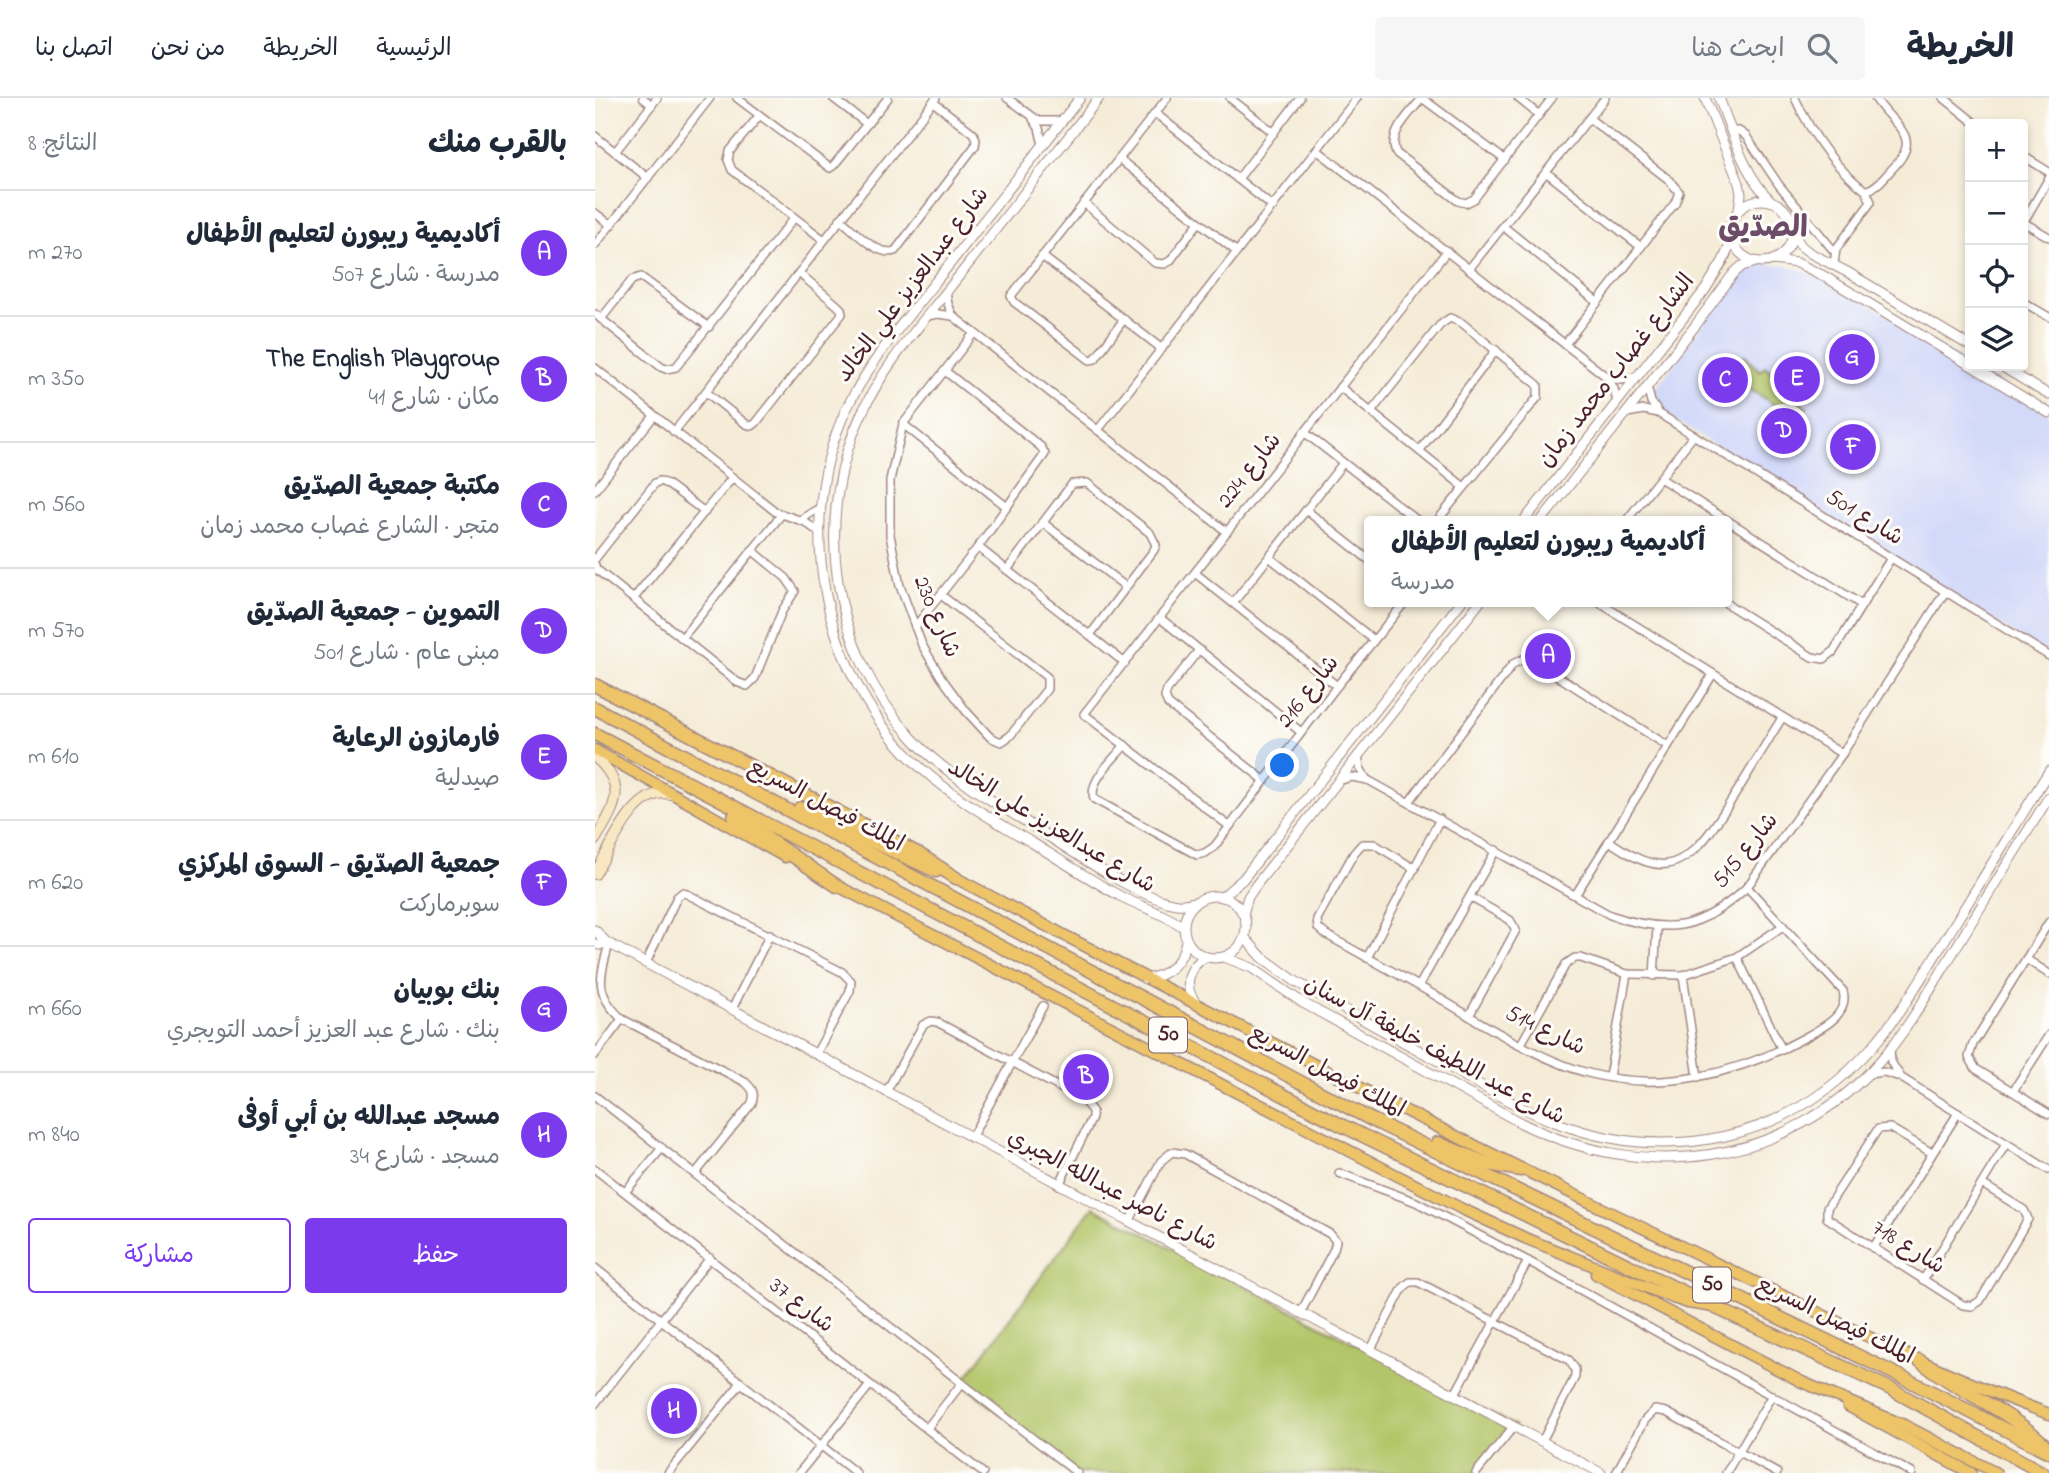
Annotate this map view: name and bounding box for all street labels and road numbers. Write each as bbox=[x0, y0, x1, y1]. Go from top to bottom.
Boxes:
street label: شارع عبدالعزيز علي الخالد bbox=[828, 180, 999, 391]
street label: الشارع غصاب محمد زمان bbox=[1531, 267, 1703, 475]
street label: شارع 224 bbox=[1210, 426, 1290, 516]
street label: شارع 501 bbox=[1819, 481, 1909, 555]
street label: شارع 230 bbox=[904, 571, 968, 663]
street label: شارع 216 bbox=[1270, 649, 1348, 735]
street label: الملك فيصل السريع bbox=[742, 751, 910, 861]
street label: شارع عبدالعزيز علي الخالد bbox=[940, 752, 1161, 904]
street label: شارع 515 bbox=[1705, 806, 1787, 896]
street label: شارع عبد اللطيف خليفة آل سنان bbox=[1298, 968, 1570, 1134]
street label: شارع 514 bbox=[1499, 997, 1591, 1065]
street label: الملك فيصل السريع bbox=[1243, 1017, 1411, 1127]
road number: 50 bbox=[1149, 1018, 1187, 1052]
street label: شارع ناصر عبدالله الجبري bbox=[1001, 1122, 1223, 1260]
street label: شارع 718 bbox=[1865, 1213, 1951, 1283]
road number: 50 bbox=[1693, 1268, 1731, 1302]
street label: الملك فيصل السريع bbox=[1750, 1268, 1920, 1374]
street label: شارع 37 bbox=[761, 1270, 841, 1342]

